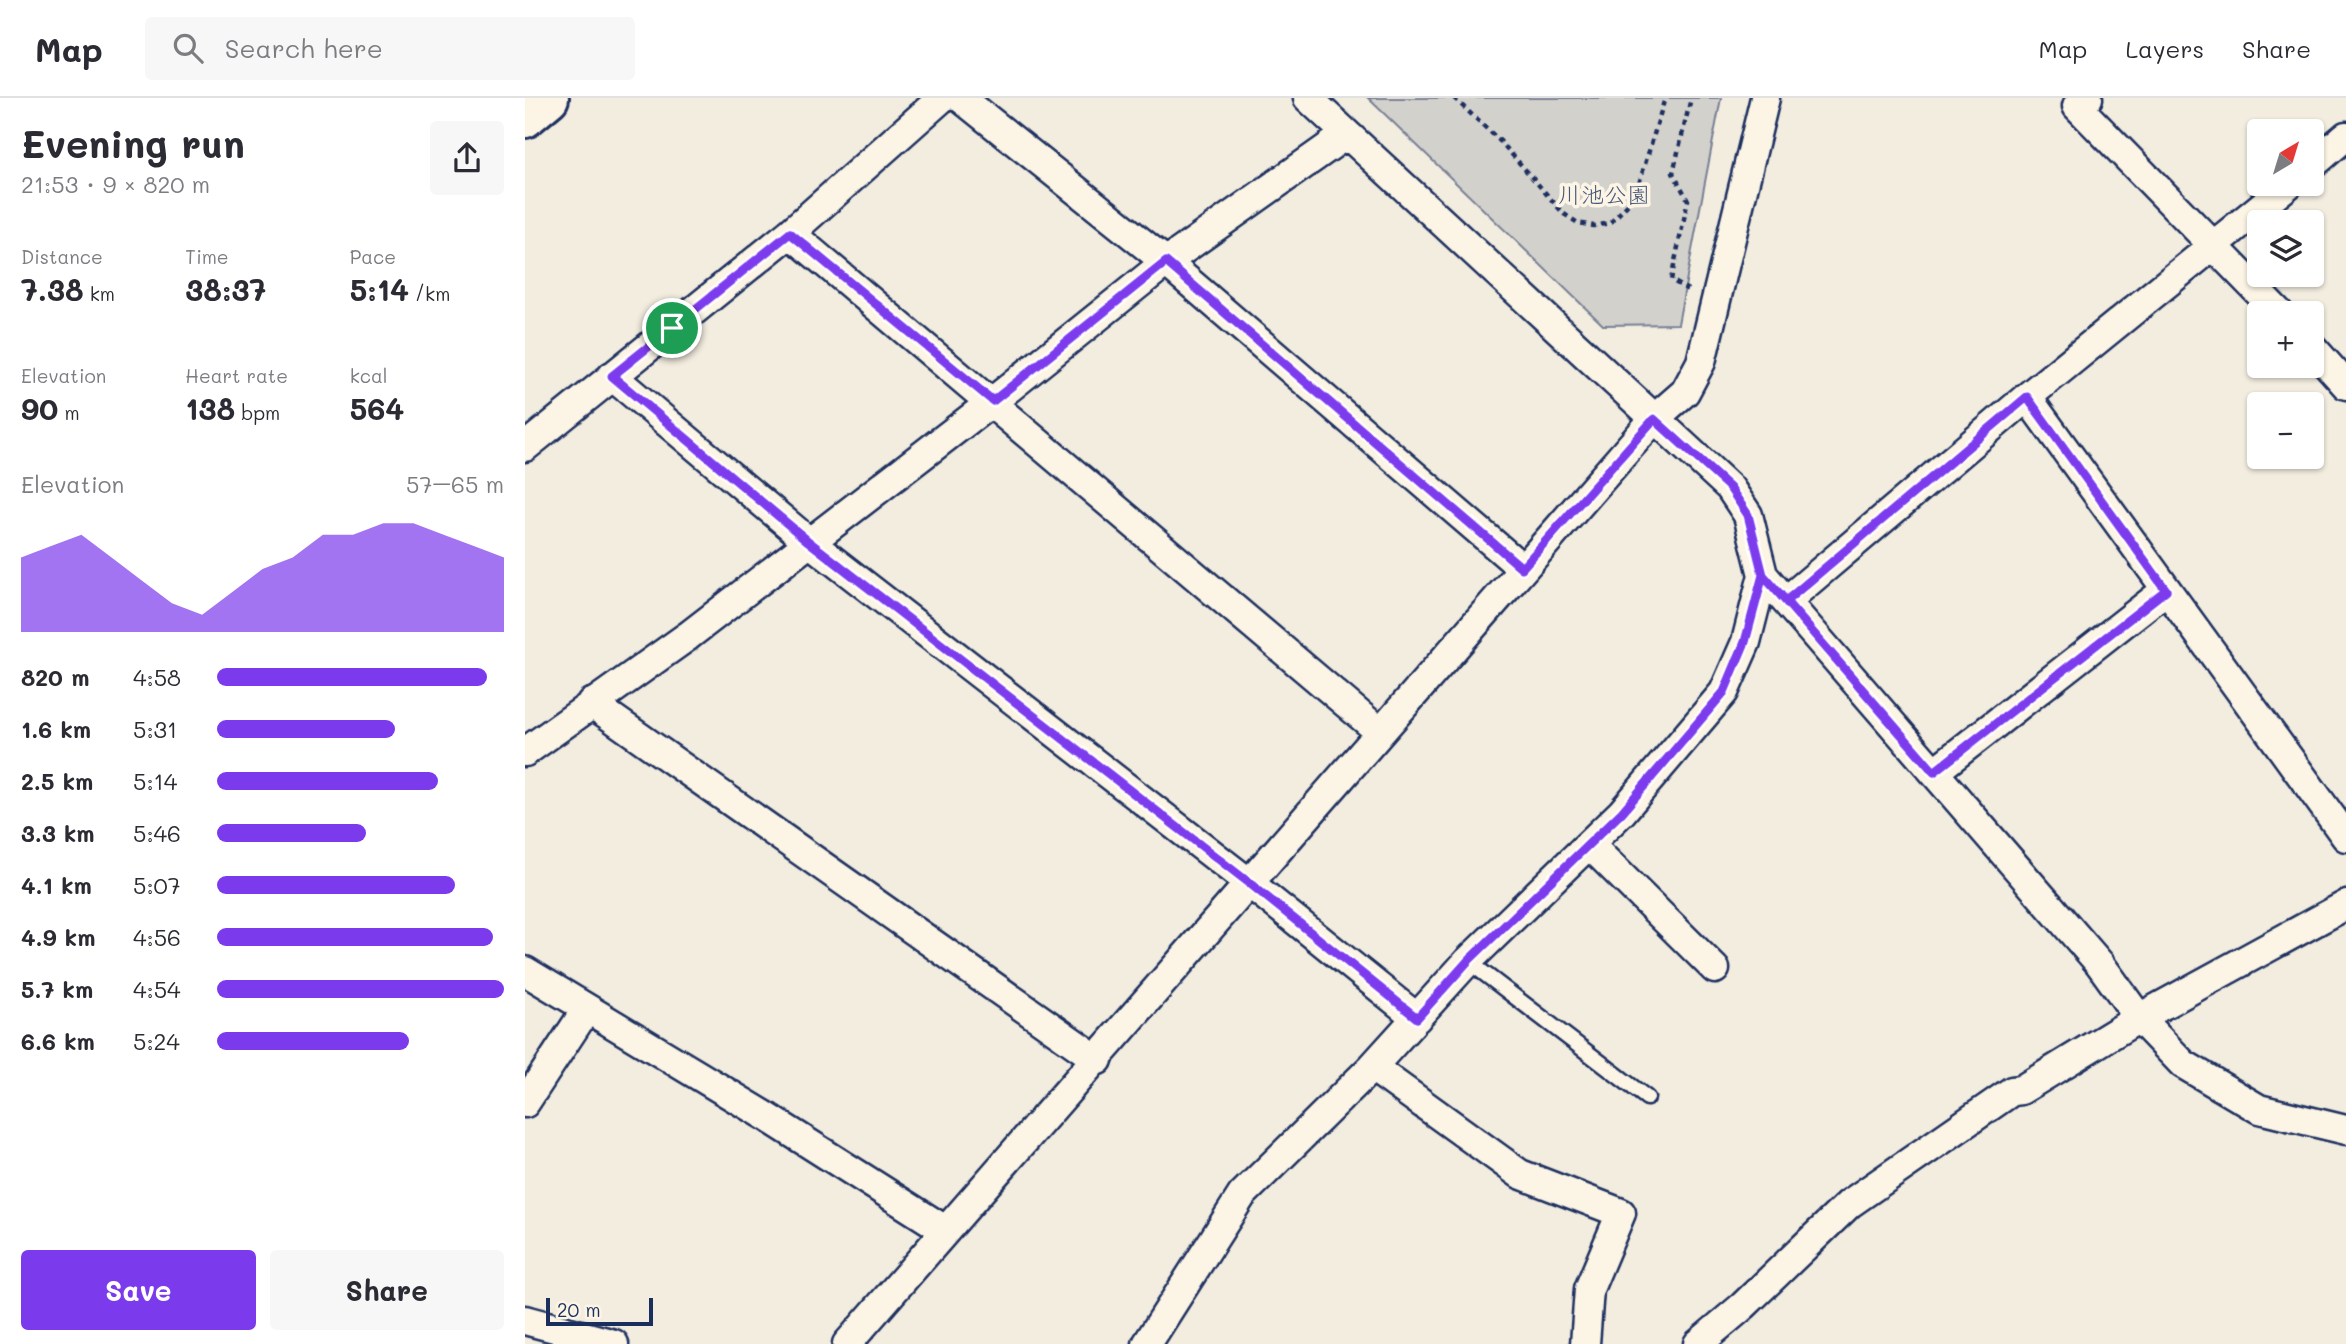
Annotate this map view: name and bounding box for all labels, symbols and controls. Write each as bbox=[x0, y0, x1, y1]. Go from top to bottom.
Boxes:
search box bbox=[145, 17, 635, 80]
text: Map bbox=[35, 27, 103, 70]
icon: search bbox=[169, 29, 207, 67]
text: Search here bbox=[225, 31, 383, 65]
text: Map bbox=[2039, 33, 2087, 64]
text: Layers bbox=[2125, 33, 2204, 64]
text: Share bbox=[2242, 33, 2311, 64]
text: Evening run bbox=[21, 118, 245, 168]
north arrow bbox=[2247, 119, 2324, 196]
map controls bbox=[2247, 119, 2324, 469]
button: share bbox=[430, 121, 504, 195]
text: 21:53 · 9 × 820 m bbox=[21, 169, 210, 199]
park label: 川池公園 bbox=[1558, 179, 1650, 209]
button: layers bbox=[2247, 210, 2324, 287]
text: Distance bbox=[21, 244, 103, 269]
text: Time bbox=[185, 244, 229, 269]
text: Pace bbox=[350, 244, 396, 269]
text: 7.38 bbox=[21, 269, 84, 309]
text: 38:37 bbox=[185, 269, 266, 309]
text: 5:14 bbox=[350, 269, 409, 309]
text: km bbox=[84, 281, 115, 306]
text: /km bbox=[409, 281, 450, 306]
pin bbox=[642, 298, 702, 358]
button: + bbox=[2247, 301, 2324, 378]
icon: arrive bbox=[653, 309, 691, 347]
text: Elevation bbox=[21, 363, 106, 388]
text: Heart rate bbox=[185, 363, 288, 388]
text: kcal bbox=[350, 363, 388, 388]
text: 90 bbox=[21, 388, 58, 428]
text: 138 bbox=[185, 388, 235, 428]
text: 564 bbox=[350, 388, 404, 428]
button: − bbox=[2247, 392, 2324, 469]
text: m bbox=[58, 400, 80, 425]
text: bpm bbox=[235, 400, 280, 425]
text: Elevation bbox=[21, 469, 124, 499]
text: 57–65 m bbox=[406, 469, 504, 499]
text: 820 m bbox=[21, 662, 89, 692]
text: 4:58 bbox=[133, 662, 181, 692]
text: 1.6 km bbox=[21, 714, 91, 744]
text: 5:31 bbox=[133, 714, 177, 744]
text: 2.5 km bbox=[21, 766, 93, 796]
text: 5:14 bbox=[133, 766, 177, 796]
text: 3.3 km bbox=[21, 818, 95, 848]
text: 5:46 bbox=[133, 818, 181, 848]
text: 4.1 km bbox=[21, 870, 92, 900]
text: 5:07 bbox=[133, 870, 181, 900]
text: 4.9 km bbox=[21, 922, 95, 952]
text: 4:56 bbox=[133, 922, 181, 952]
text: 5.7 km bbox=[21, 974, 93, 1004]
text: 4:54 bbox=[133, 974, 181, 1004]
text: 6.6 km bbox=[21, 1026, 95, 1056]
text: 5:24 bbox=[133, 1026, 180, 1056]
button: Save bbox=[21, 1250, 256, 1330]
button: Share bbox=[270, 1250, 504, 1330]
scale bar bbox=[546, 1295, 653, 1327]
text: 20 m bbox=[557, 1297, 601, 1322]

